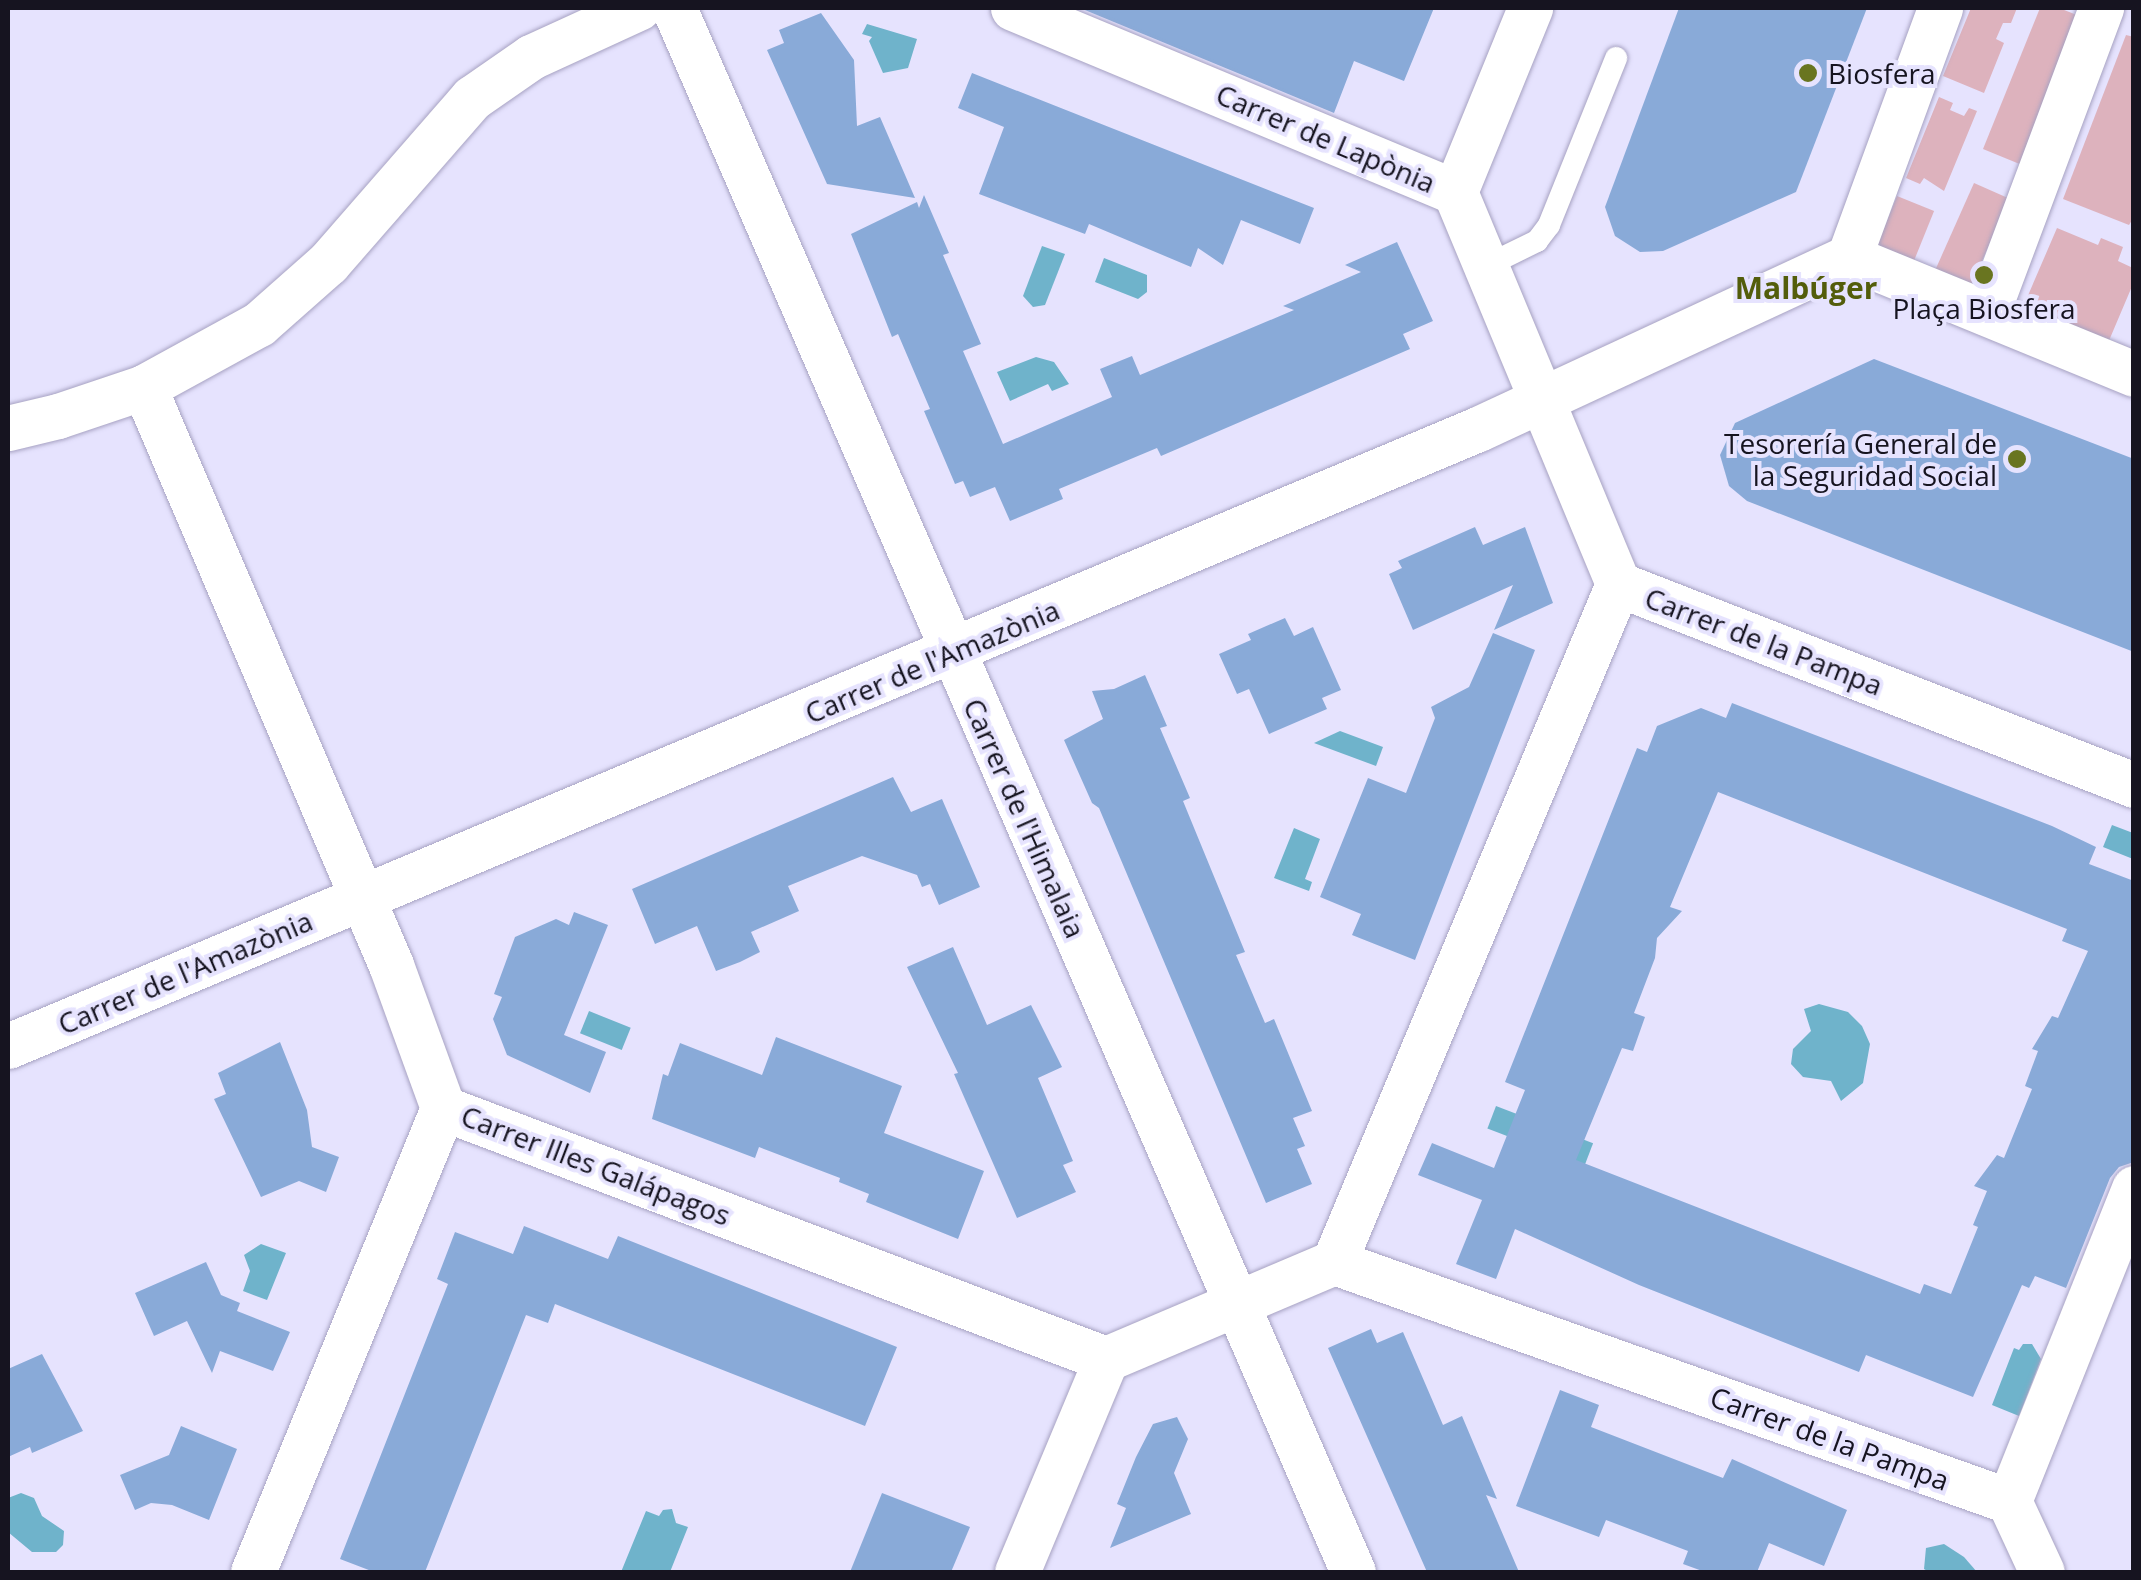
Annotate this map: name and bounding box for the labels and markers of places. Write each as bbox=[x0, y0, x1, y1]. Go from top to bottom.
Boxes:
place label: Biosfera bbox=[1828, 56, 1935, 90]
marker: Biosfera bbox=[1797, 62, 1819, 84]
marker: Plaça Biosfera bbox=[1973, 264, 1995, 286]
place label: Plaça Biosfera bbox=[1892, 291, 2076, 325]
place label: Tesorería General de la Seguridad Social bbox=[1724, 426, 1997, 492]
marker: Tesorería General de la Seguridad Social bbox=[2006, 448, 2028, 470]

